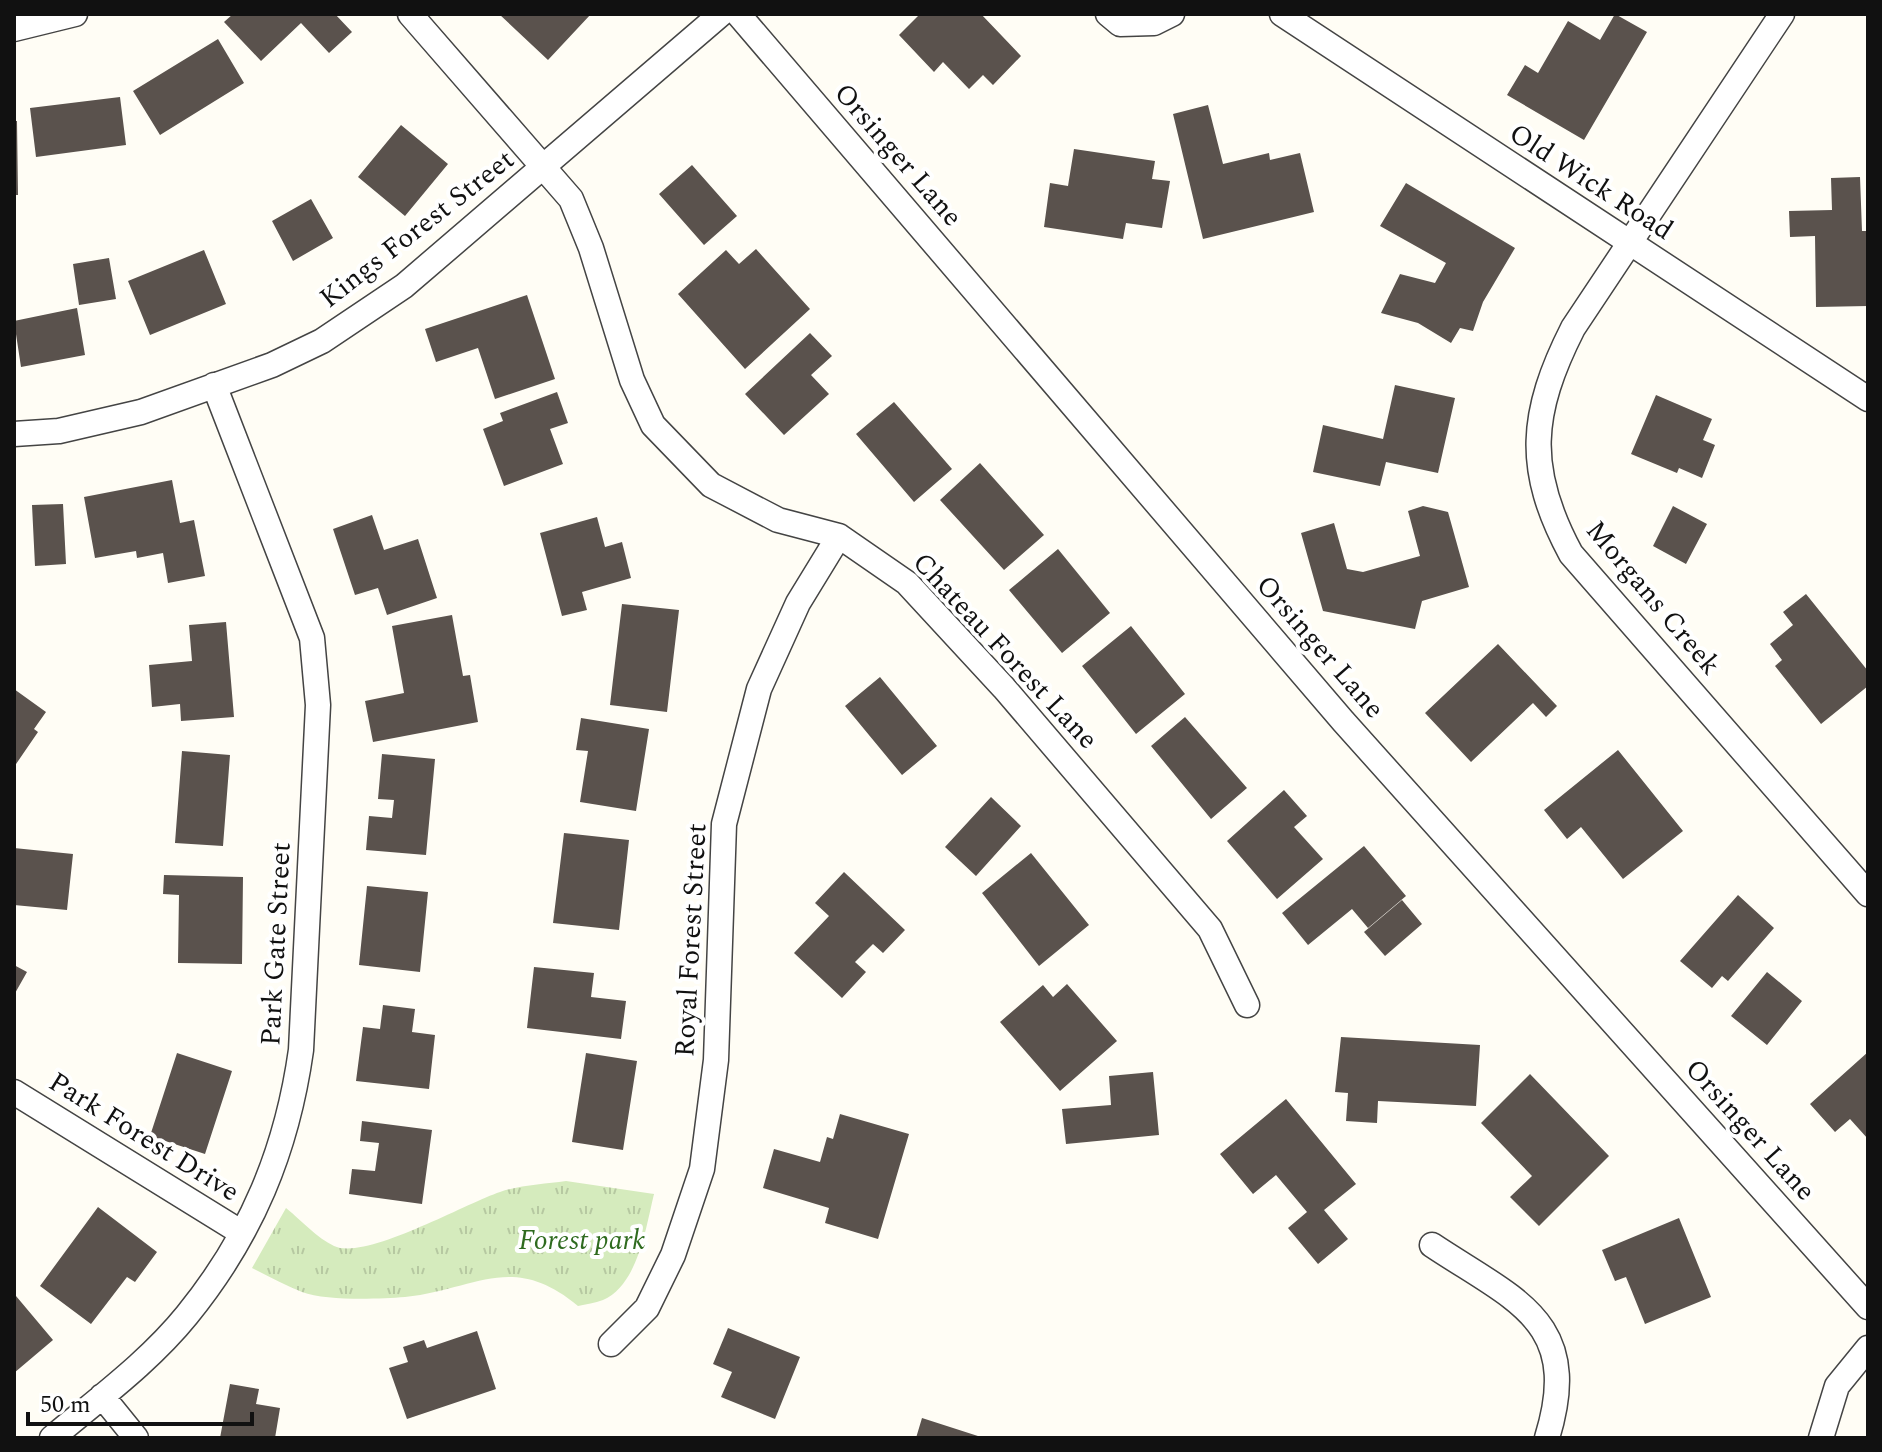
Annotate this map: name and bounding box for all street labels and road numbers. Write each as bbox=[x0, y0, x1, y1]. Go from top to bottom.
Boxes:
street label: Orsinger Lane bbox=[823, 73, 973, 237]
street label: Old Wick Road bbox=[1500, 113, 1682, 251]
street label: Kings Forest Street bbox=[310, 139, 524, 319]
street label: Morgans Creek bbox=[1575, 511, 1731, 685]
street label: Chateau Forest Lane bbox=[902, 543, 1108, 759]
street label: Orsinger Lane bbox=[1245, 565, 1395, 729]
street label: Royal Forest Street bbox=[663, 822, 719, 1058]
street label: Park Gate Street bbox=[249, 841, 303, 1047]
street label: Orsinger Lane bbox=[1674, 1049, 1826, 1211]
street label: Park Forest Drive bbox=[40, 1061, 248, 1213]

